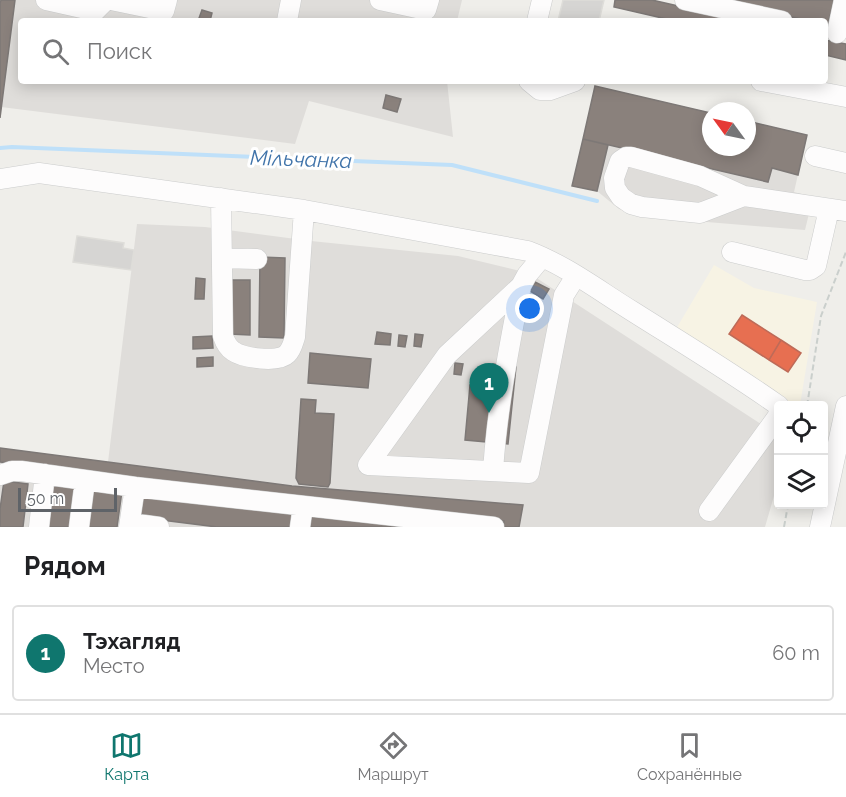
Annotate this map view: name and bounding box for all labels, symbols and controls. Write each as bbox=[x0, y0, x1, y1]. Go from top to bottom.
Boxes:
search box bbox=[18, 18, 828, 84]
icon: search bbox=[39, 35, 72, 68]
text: Поиск bbox=[87, 38, 152, 64]
north arrow bbox=[702, 102, 756, 156]
water label: Мільчанка bbox=[249, 145, 353, 173]
your location bbox=[515, 294, 544, 323]
pin: 1 bbox=[470, 364, 508, 413]
map controls bbox=[774, 401, 828, 509]
button: locate bbox=[774, 401, 828, 455]
button: layers bbox=[774, 455, 828, 509]
scale bar bbox=[18, 485, 117, 513]
text: 50 m bbox=[27, 489, 64, 508]
text: Рядом bbox=[24, 551, 106, 581]
text: Тэхагляд bbox=[83, 628, 180, 654]
text: 1 bbox=[41, 641, 50, 665]
text: 60 m bbox=[772, 641, 820, 665]
text: Место bbox=[83, 654, 145, 678]
tab: Карта bbox=[104, 729, 149, 784]
tab: Маршрут bbox=[358, 729, 429, 784]
tab: Сохранённые bbox=[637, 729, 742, 784]

